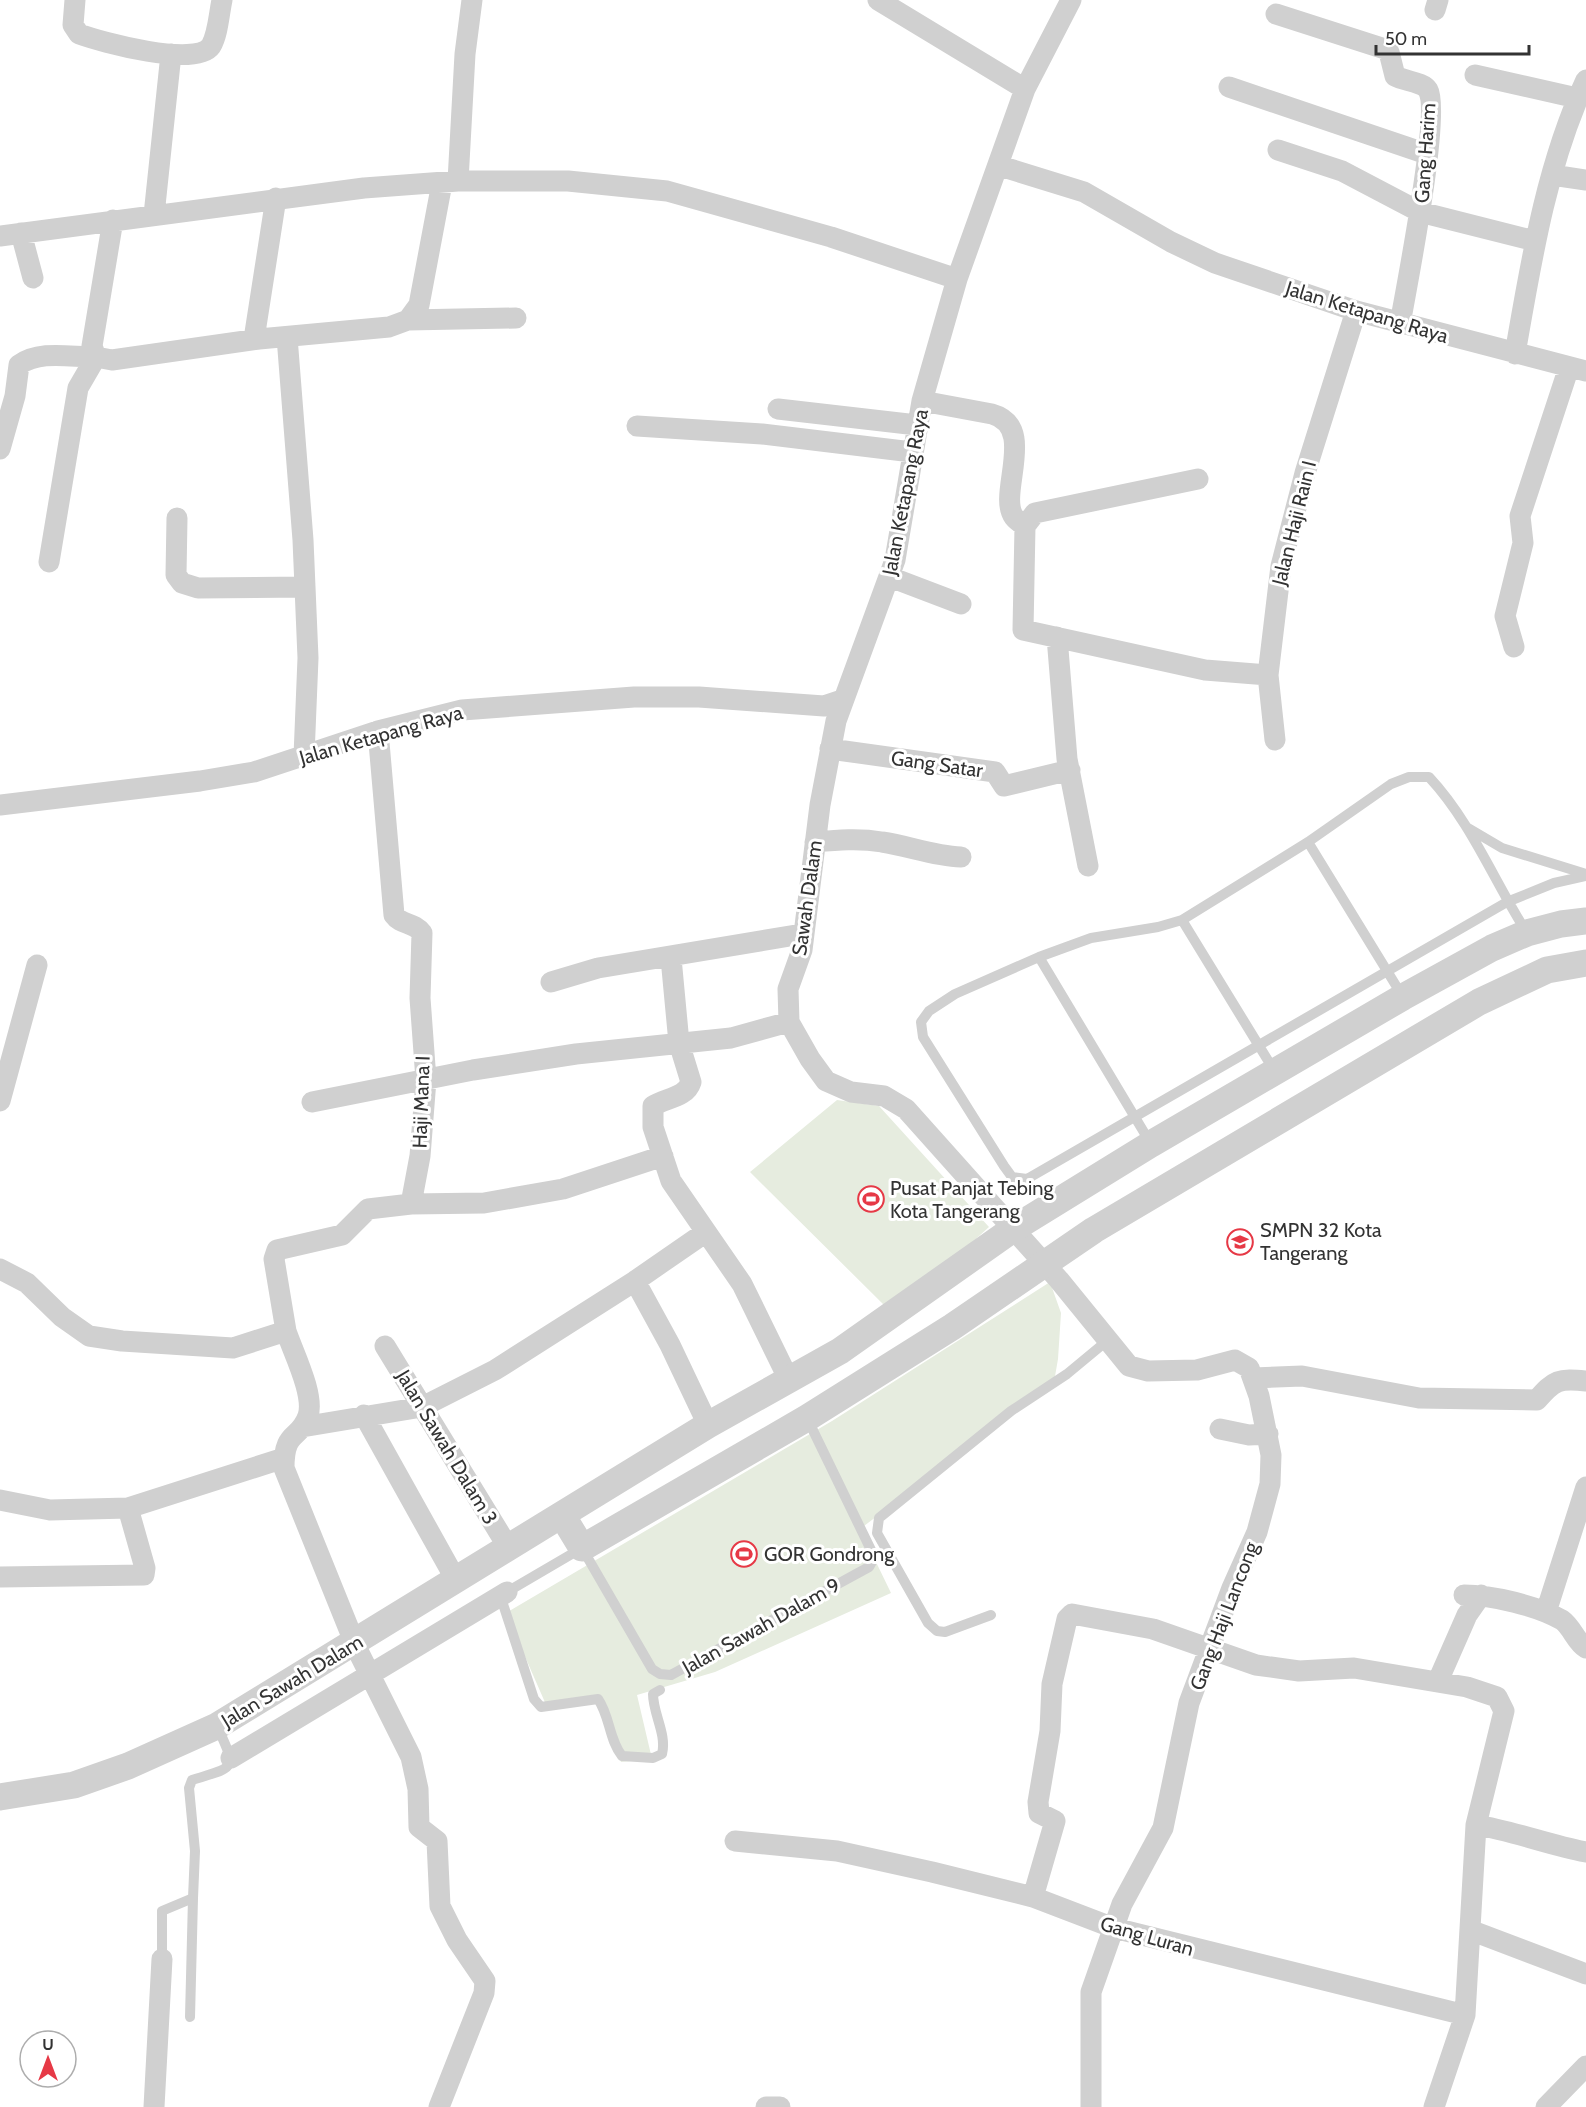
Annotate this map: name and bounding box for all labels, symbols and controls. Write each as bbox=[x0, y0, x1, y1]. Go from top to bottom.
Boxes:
scale bar bbox=[1376, 18, 1529, 56]
text: 50 m bbox=[1385, 28, 1427, 50]
street label: Gang Harim bbox=[1410, 102, 1440, 204]
street label: Jalan Ketapang Raya bbox=[1282, 276, 1452, 348]
street label: Jalan Ketapang Raya bbox=[877, 406, 933, 578]
street label: Jalan Haji Rain I bbox=[1267, 458, 1321, 589]
street label: Jalan Ketapang Raya bbox=[296, 700, 466, 770]
street label: Gang Satar bbox=[890, 746, 985, 782]
street label: Sawah Dalam bbox=[787, 839, 827, 957]
street label: Haji Mana I bbox=[407, 1055, 435, 1149]
place label: Pusat Panjat Tebing Kota Tangerang bbox=[890, 1176, 1054, 1223]
sports icon: Pusat Panjat Tebing Kota Tangerang bbox=[856, 1184, 886, 1214]
place label: SMPN 32 Kota Tangerang bbox=[1260, 1218, 1382, 1265]
school or university icon: SMPN 32 Kota Tangerang bbox=[1225, 1227, 1255, 1257]
street label: Jalan Sawah Dalam 3 bbox=[391, 1365, 503, 1529]
street label: Gang Haji Lancong bbox=[1185, 1537, 1264, 1694]
sports icon: GOR Gondrong bbox=[729, 1539, 759, 1569]
place label: GOR Gondrong bbox=[764, 1542, 895, 1566]
street label: Jalan Sawah Dalam 9 bbox=[677, 1573, 844, 1680]
street label: Jalan Sawah Dalam bbox=[216, 1629, 367, 1733]
street label: Gang Luran bbox=[1098, 1911, 1196, 1961]
north arrow bbox=[18, 2029, 78, 2089]
text: U bbox=[42, 2035, 54, 2054]

